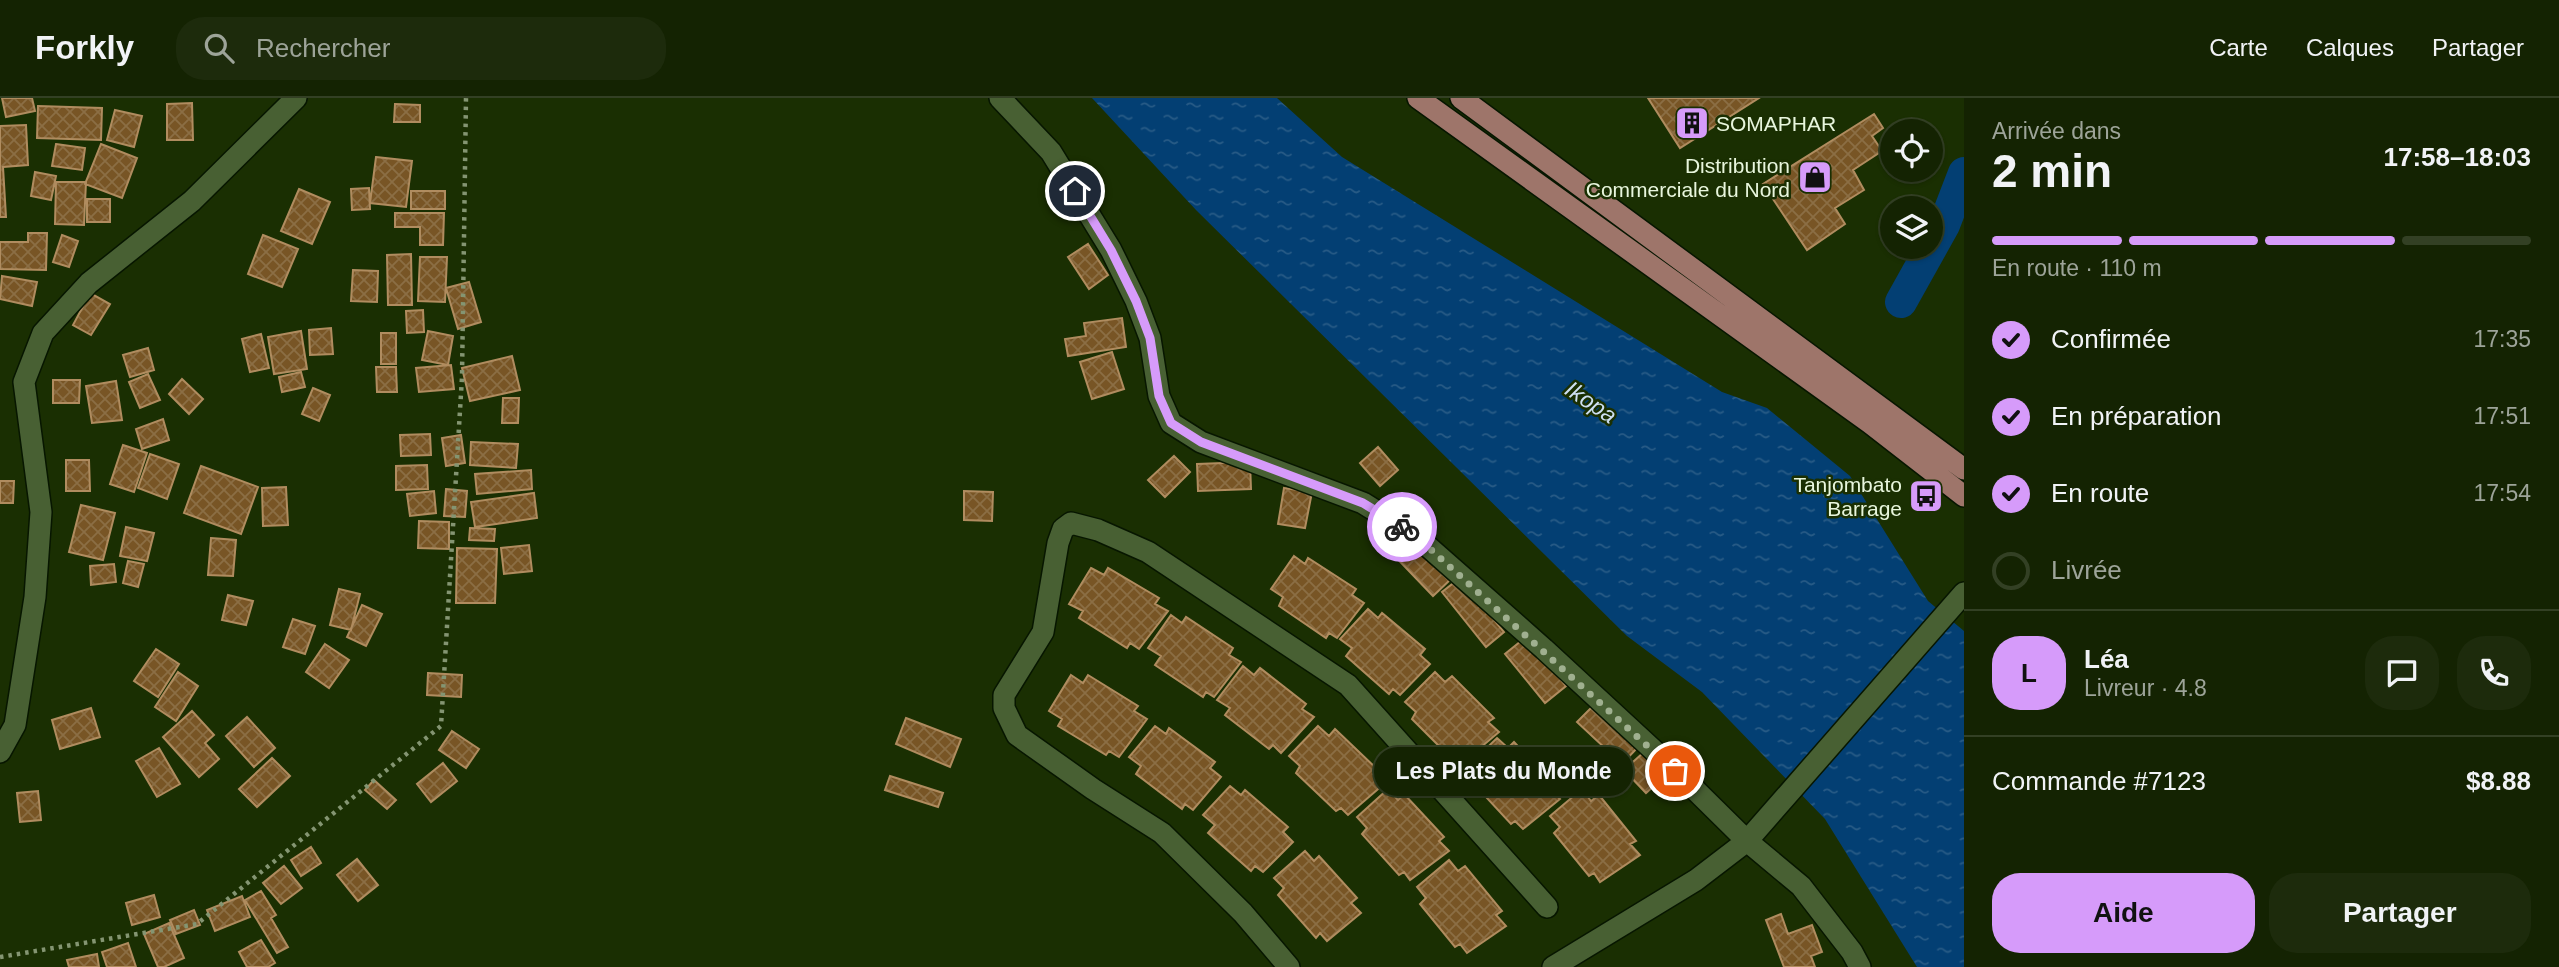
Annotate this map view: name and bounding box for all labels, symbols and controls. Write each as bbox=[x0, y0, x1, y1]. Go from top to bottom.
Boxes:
search box bbox=[176, 17, 666, 80]
text: Forkly bbox=[35, 29, 134, 66]
icon: search bbox=[200, 29, 238, 67]
text: Rechercher bbox=[256, 33, 390, 63]
text: Carte bbox=[2209, 34, 2268, 61]
text: Calques bbox=[2306, 34, 2394, 61]
text: Partager bbox=[2432, 34, 2524, 61]
building icon: SOMAPHAR bbox=[1673, 104, 1711, 142]
place label: SOMAPHAR bbox=[1716, 112, 1836, 135]
text: Arrivée dans bbox=[1992, 118, 2121, 144]
map controls bbox=[1880, 119, 1943, 259]
button: locate bbox=[1880, 119, 1943, 182]
text: 17:58–18:03 bbox=[2384, 142, 2531, 172]
text: 2 min bbox=[1992, 145, 2112, 197]
place label: Distribution Commerciale du Nord bbox=[1586, 154, 1790, 201]
shop icon: Distribution Commerciale du Nord bbox=[1796, 158, 1834, 196]
pin bbox=[1045, 161, 1105, 221]
icon: home bbox=[1056, 172, 1094, 210]
button: layers bbox=[1880, 196, 1943, 259]
text: En route · 110 m bbox=[1992, 255, 2162, 281]
icon: check bbox=[1992, 321, 2030, 359]
text: Confirmée bbox=[2051, 324, 2171, 354]
text: 17:35 bbox=[2473, 326, 2531, 352]
water label: Ikopa bbox=[1560, 375, 1622, 429]
icon: check bbox=[1992, 398, 2030, 436]
text: En préparation bbox=[2051, 401, 2222, 431]
text: 17:51 bbox=[2473, 403, 2531, 429]
place label: Tanjombato Barrage bbox=[1793, 473, 1902, 520]
icon: check bbox=[1992, 475, 2030, 513]
bus stop icon: Tanjombato Barrage bbox=[1907, 477, 1945, 515]
text: En route bbox=[2051, 478, 2149, 508]
text: 17:54 bbox=[2473, 480, 2531, 506]
courier bbox=[1367, 492, 1437, 562]
icon: bike bbox=[1383, 508, 1421, 546]
text: Livrée bbox=[2051, 555, 2122, 585]
button: chat bbox=[2365, 636, 2439, 710]
button: phone bbox=[2457, 636, 2531, 710]
text: Léa bbox=[2084, 644, 2129, 674]
text: L bbox=[2021, 658, 2037, 688]
text: Livreur · 4.8 bbox=[2084, 675, 2207, 701]
pin bbox=[1645, 741, 1705, 801]
callout: Les Plats du Monde bbox=[1374, 746, 1633, 796]
icon: bag bbox=[1656, 752, 1694, 790]
text: Les Plats du Monde bbox=[1396, 758, 1611, 784]
text: Commande #7123 bbox=[1992, 766, 2206, 796]
text: $8.88 bbox=[2466, 766, 2531, 796]
button: Aide bbox=[1992, 873, 2255, 953]
button: Partager bbox=[2269, 873, 2531, 953]

